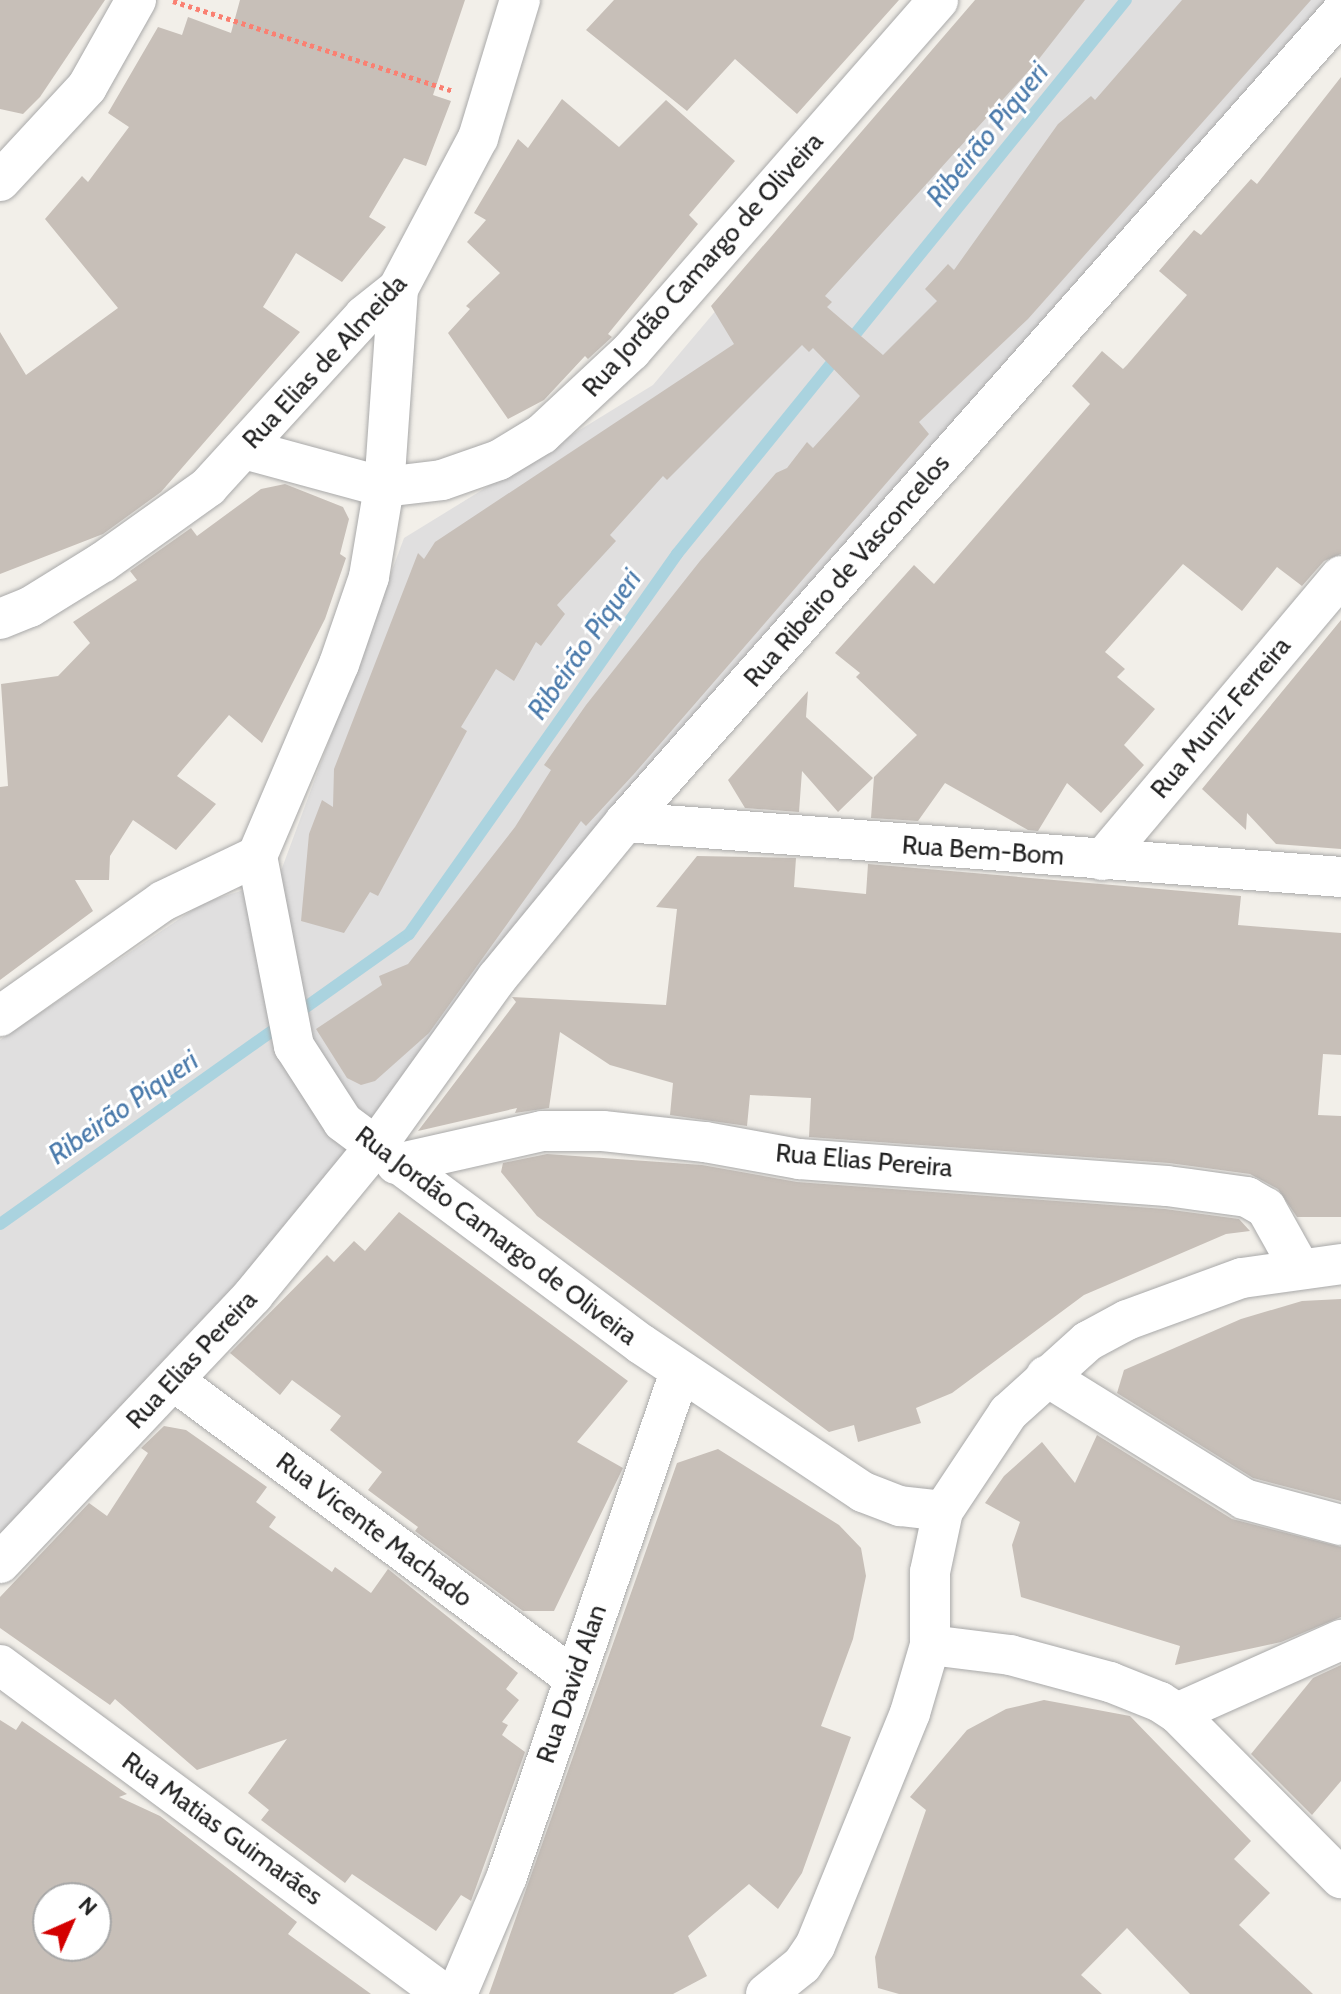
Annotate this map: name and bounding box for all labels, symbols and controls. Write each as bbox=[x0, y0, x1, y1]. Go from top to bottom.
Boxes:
water label: Ribeirão Piqueri bbox=[919, 55, 1055, 213]
street label: Rua Jordão Camargo de Oliveira bbox=[576, 126, 830, 404]
street label: Rua Elias de Almeida bbox=[236, 269, 414, 455]
street label: Rua Ribeiro de Vasconcelos bbox=[738, 448, 956, 694]
water label: Ribeirão Piqueri bbox=[520, 563, 648, 725]
street label: Rua Muniz Ferreira bbox=[1144, 631, 1298, 805]
street label: Rua Bem-Bom bbox=[901, 830, 1065, 872]
water label: Ribeirão Piqueri bbox=[42, 1043, 204, 1171]
street label: Rua Jordão Camargo de Oliveira bbox=[349, 1120, 643, 1352]
street label: Rua Elias Pereira bbox=[774, 1138, 954, 1184]
street label: Rua Elias Pereira bbox=[120, 1284, 264, 1436]
street label: Rua Vicente Machado bbox=[270, 1446, 478, 1614]
street label: Rua David Alan bbox=[530, 1601, 614, 1767]
street label: Rua Matias Guimarães bbox=[116, 1746, 328, 1912]
north arrow bbox=[32, 1882, 112, 1962]
text: N bbox=[73, 1891, 103, 1921]

